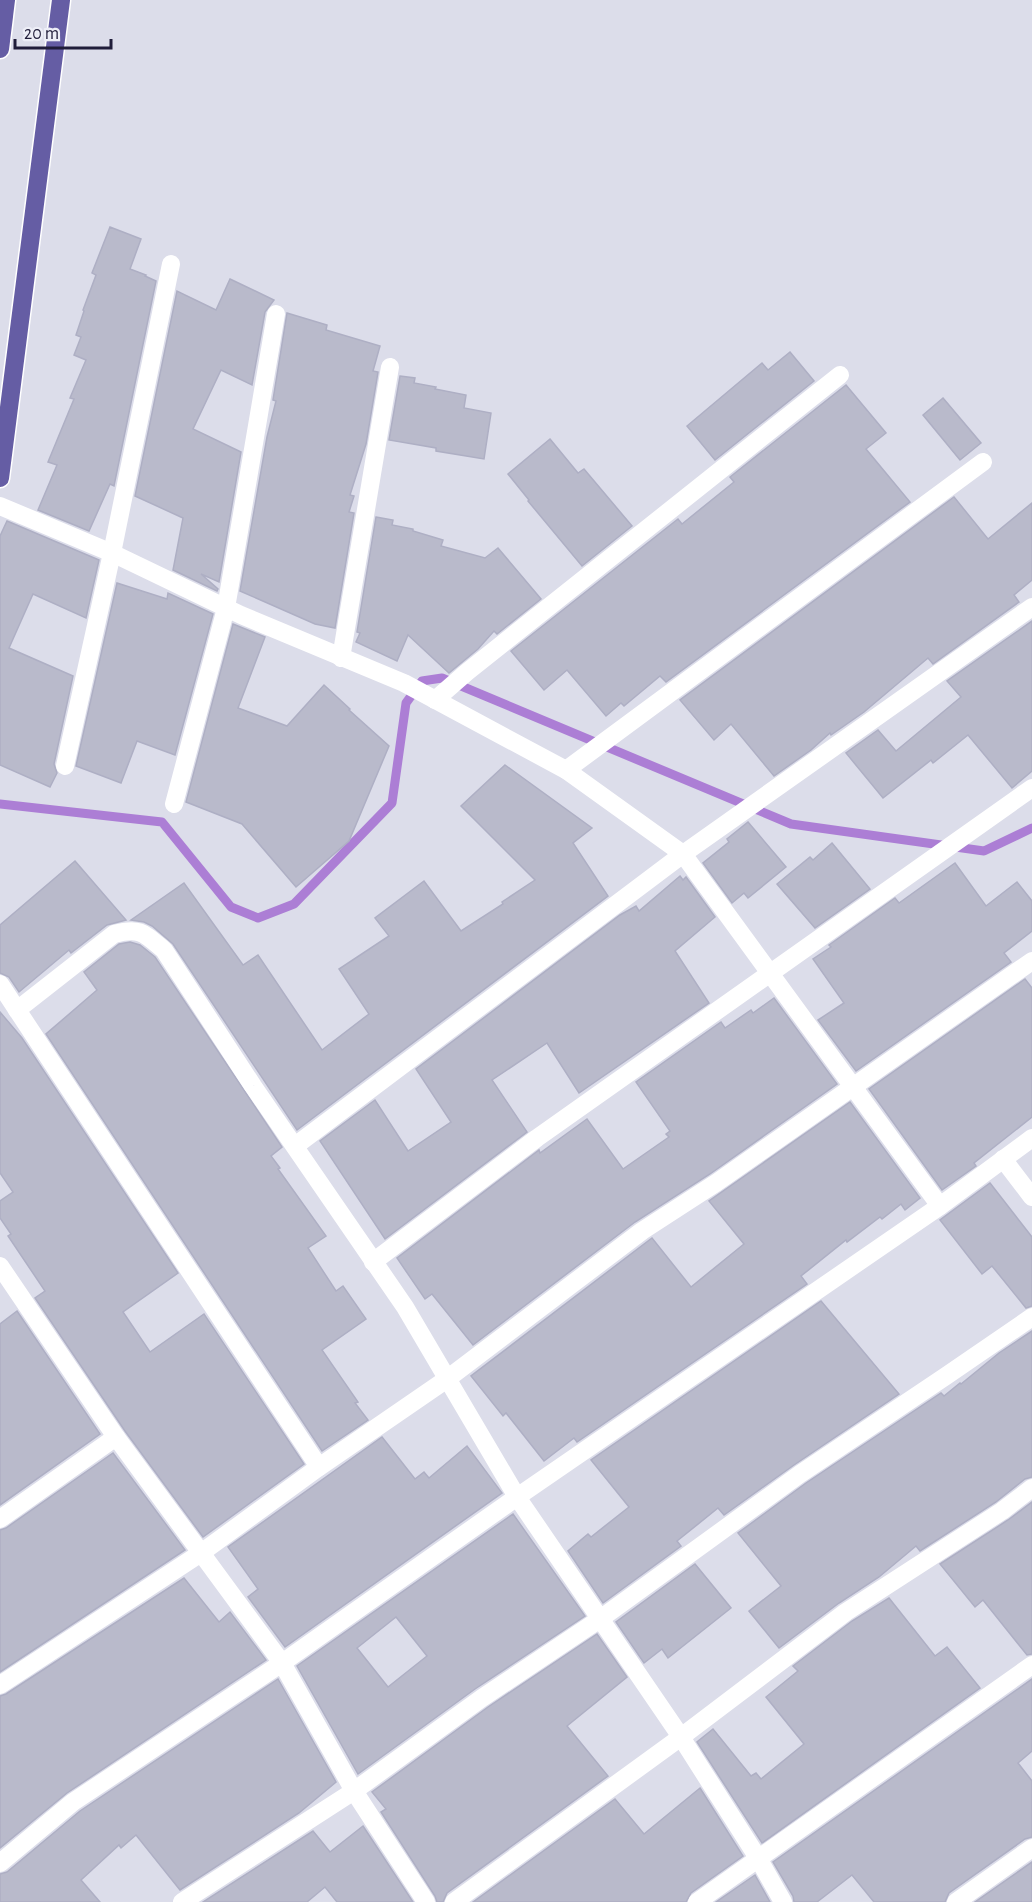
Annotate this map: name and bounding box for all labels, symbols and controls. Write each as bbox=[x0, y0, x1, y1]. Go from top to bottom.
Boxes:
scale bar bbox=[15, 12, 111, 50]
text: 20 m bbox=[24, 25, 59, 43]

